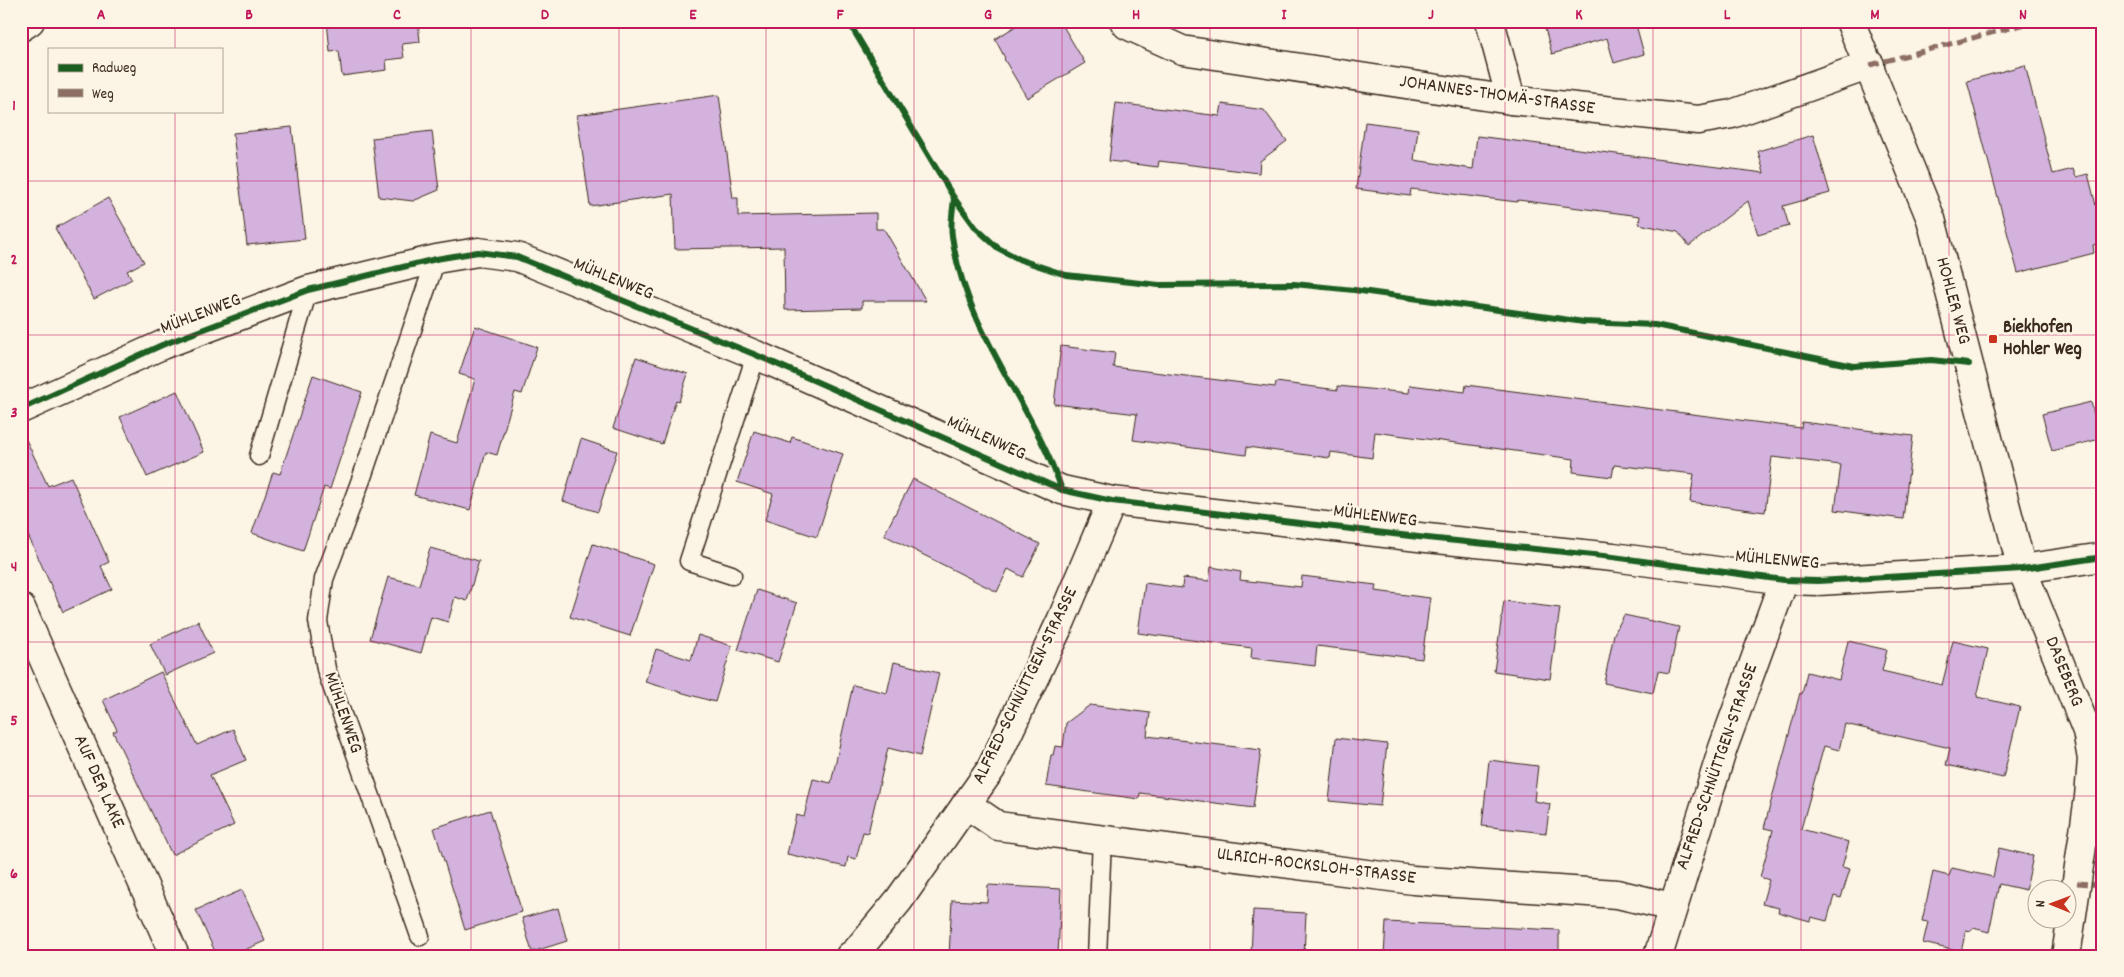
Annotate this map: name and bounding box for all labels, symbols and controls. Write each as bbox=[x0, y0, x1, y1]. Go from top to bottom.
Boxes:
text: A bbox=[97, 4, 106, 27]
text: B bbox=[245, 4, 253, 27]
text: C bbox=[393, 4, 401, 27]
text: D bbox=[541, 4, 550, 27]
text: E bbox=[689, 4, 697, 27]
text: F bbox=[836, 4, 844, 27]
text: G bbox=[984, 4, 992, 27]
text: H bbox=[1132, 4, 1140, 27]
text: I bbox=[1282, 4, 1288, 27]
text: J bbox=[1428, 4, 1434, 27]
text: K bbox=[1575, 4, 1583, 27]
text: L bbox=[1724, 4, 1731, 27]
text: M bbox=[1870, 4, 1880, 27]
text: N bbox=[2019, 4, 2027, 27]
legend bbox=[48, 48, 222, 112]
text: Radweg bbox=[92, 58, 136, 80]
street label: JOHANNES-THOMÄ-STRASSE bbox=[1398, 69, 1597, 123]
text: Weg bbox=[92, 84, 114, 106]
text: 1 bbox=[12, 95, 16, 118]
text: 2 bbox=[11, 249, 18, 272]
street label: MÜHLENWEG bbox=[569, 252, 657, 308]
street label: HOHLER WEG bbox=[1927, 254, 1977, 348]
street label: MÜHLENWEG bbox=[157, 287, 245, 343]
place label: Biekhofen Hohler Weg bbox=[2003, 315, 2082, 364]
marker: Biekhofen Hohler Weg bbox=[1987, 333, 1999, 345]
text: 3 bbox=[10, 402, 18, 425]
street label: MÜHLENWEG bbox=[942, 410, 1030, 468]
street label: MÜHLENWEG bbox=[1331, 498, 1419, 536]
street label: MÜHLENWEG bbox=[1734, 544, 1820, 578]
text: 4 bbox=[11, 556, 17, 579]
street label: ALFRED-SCHNÜTTGEN-STRASSE bbox=[966, 582, 1086, 789]
street label: DASEBERG bbox=[2037, 633, 2089, 711]
street label: ALFRED-SCHNÜTTGEN-STRASSE bbox=[1670, 660, 1766, 874]
street label: MÜHLENWEG bbox=[316, 669, 368, 757]
text: 5 bbox=[10, 710, 18, 733]
street label: AUF DER LAKE bbox=[65, 731, 131, 833]
street label: ULRICH-ROCKSLOH-STRASSE bbox=[1215, 841, 1417, 893]
text: 6 bbox=[10, 863, 18, 886]
north arrow bbox=[2026, 880, 2076, 930]
text: N bbox=[2031, 900, 2051, 907]

